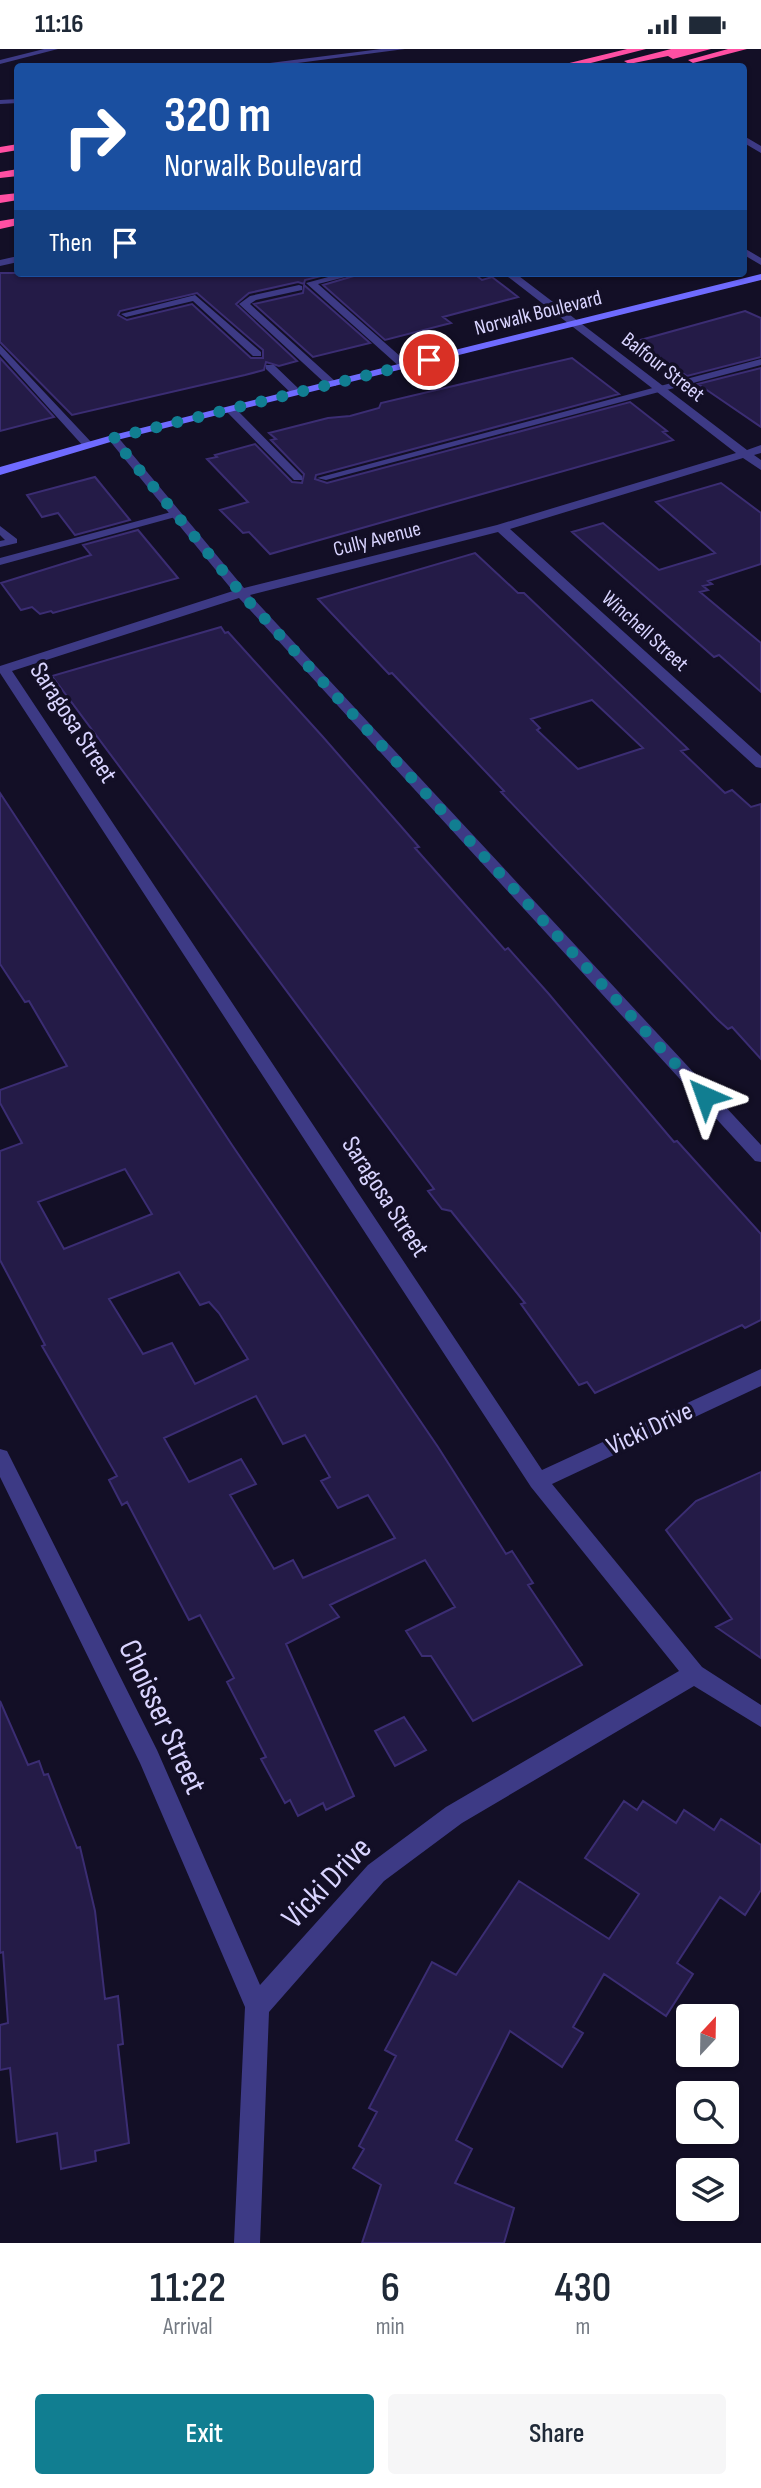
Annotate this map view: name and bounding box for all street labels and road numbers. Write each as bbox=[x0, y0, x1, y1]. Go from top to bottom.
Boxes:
street label: Norwalk Boulevard bbox=[472, 285, 604, 341]
street label: Balfour Street bbox=[617, 327, 709, 407]
street label: Cully Avenue bbox=[331, 516, 423, 562]
street label: Winchell Street bbox=[597, 586, 693, 676]
street label: Saragosa Street bbox=[23, 657, 123, 789]
street label: Saragosa Street bbox=[335, 1131, 435, 1263]
street label: Vicki Drive bbox=[602, 1396, 698, 1462]
street label: Choisser Street bbox=[109, 1634, 215, 1800]
street label: Vicki Drive bbox=[274, 1829, 380, 1937]

